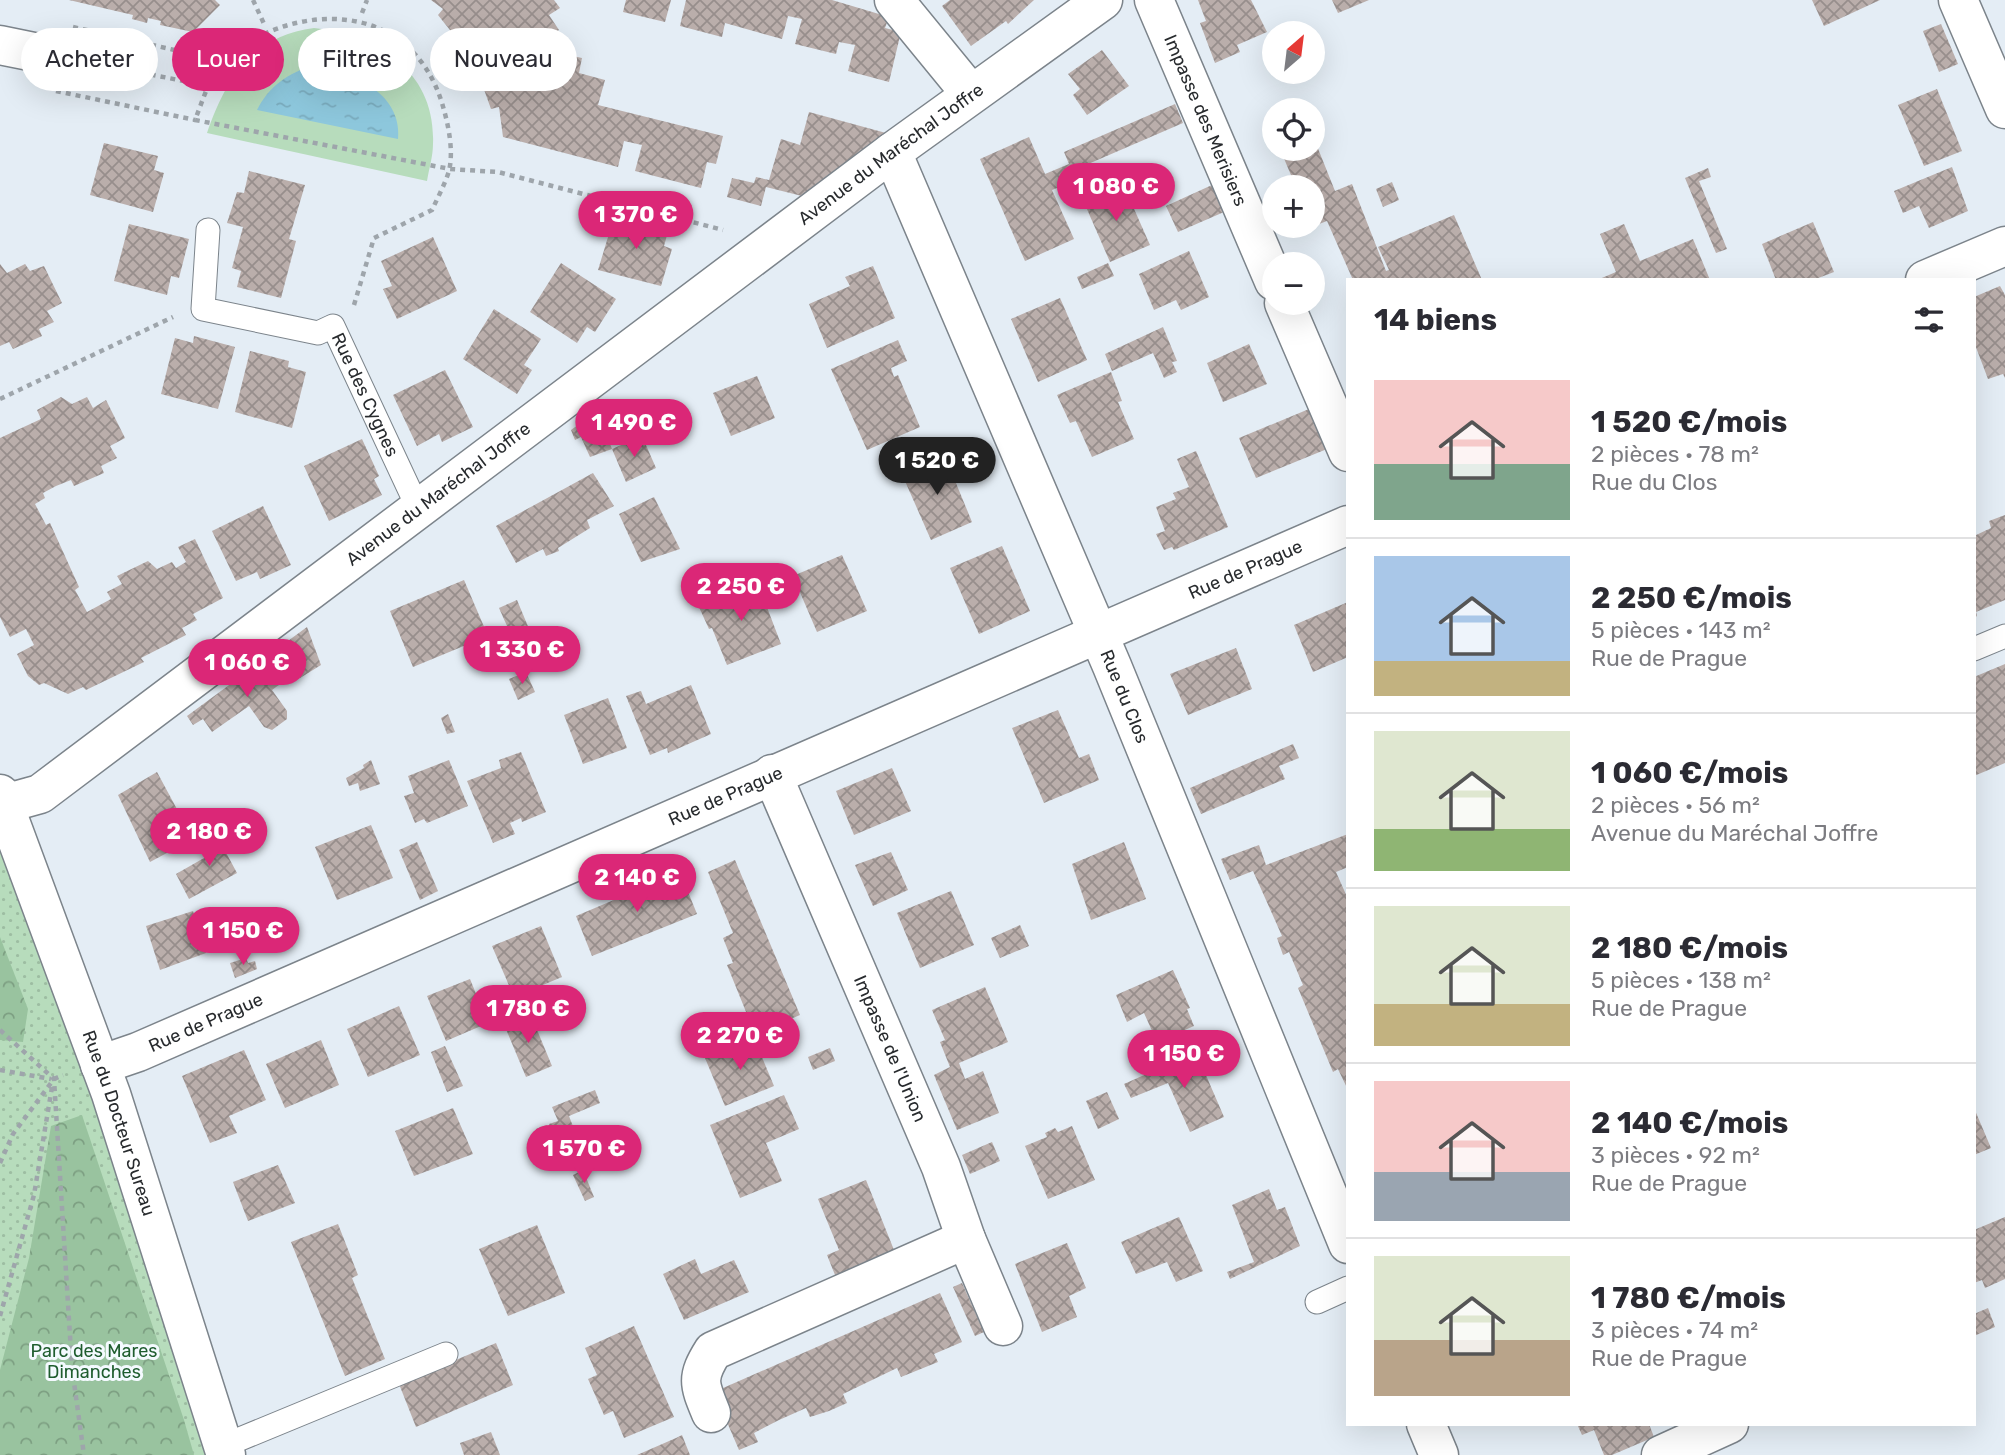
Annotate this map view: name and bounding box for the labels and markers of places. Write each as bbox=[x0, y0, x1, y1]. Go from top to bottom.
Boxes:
pin: 1 080 € bbox=[1051, 164, 1181, 223]
pin: 1 370 € bbox=[571, 191, 701, 251]
pin: 1 490 € bbox=[569, 400, 699, 459]
pin: 1 520 € bbox=[872, 438, 1002, 497]
pin: 2 250 € bbox=[676, 564, 806, 623]
pin: 1 330 € bbox=[457, 626, 587, 686]
pin: 1 060 € bbox=[182, 640, 312, 699]
pin: 2 180 € bbox=[144, 808, 274, 868]
pin: 2 140 € bbox=[572, 855, 702, 914]
pin: 1 150 € bbox=[178, 908, 308, 967]
pin: 1 780 € bbox=[463, 986, 593, 1045]
pin: 2 270 € bbox=[675, 1012, 805, 1072]
pin: 1 150 € bbox=[1119, 1030, 1249, 1090]
pin: 1 570 € bbox=[519, 1126, 649, 1185]

